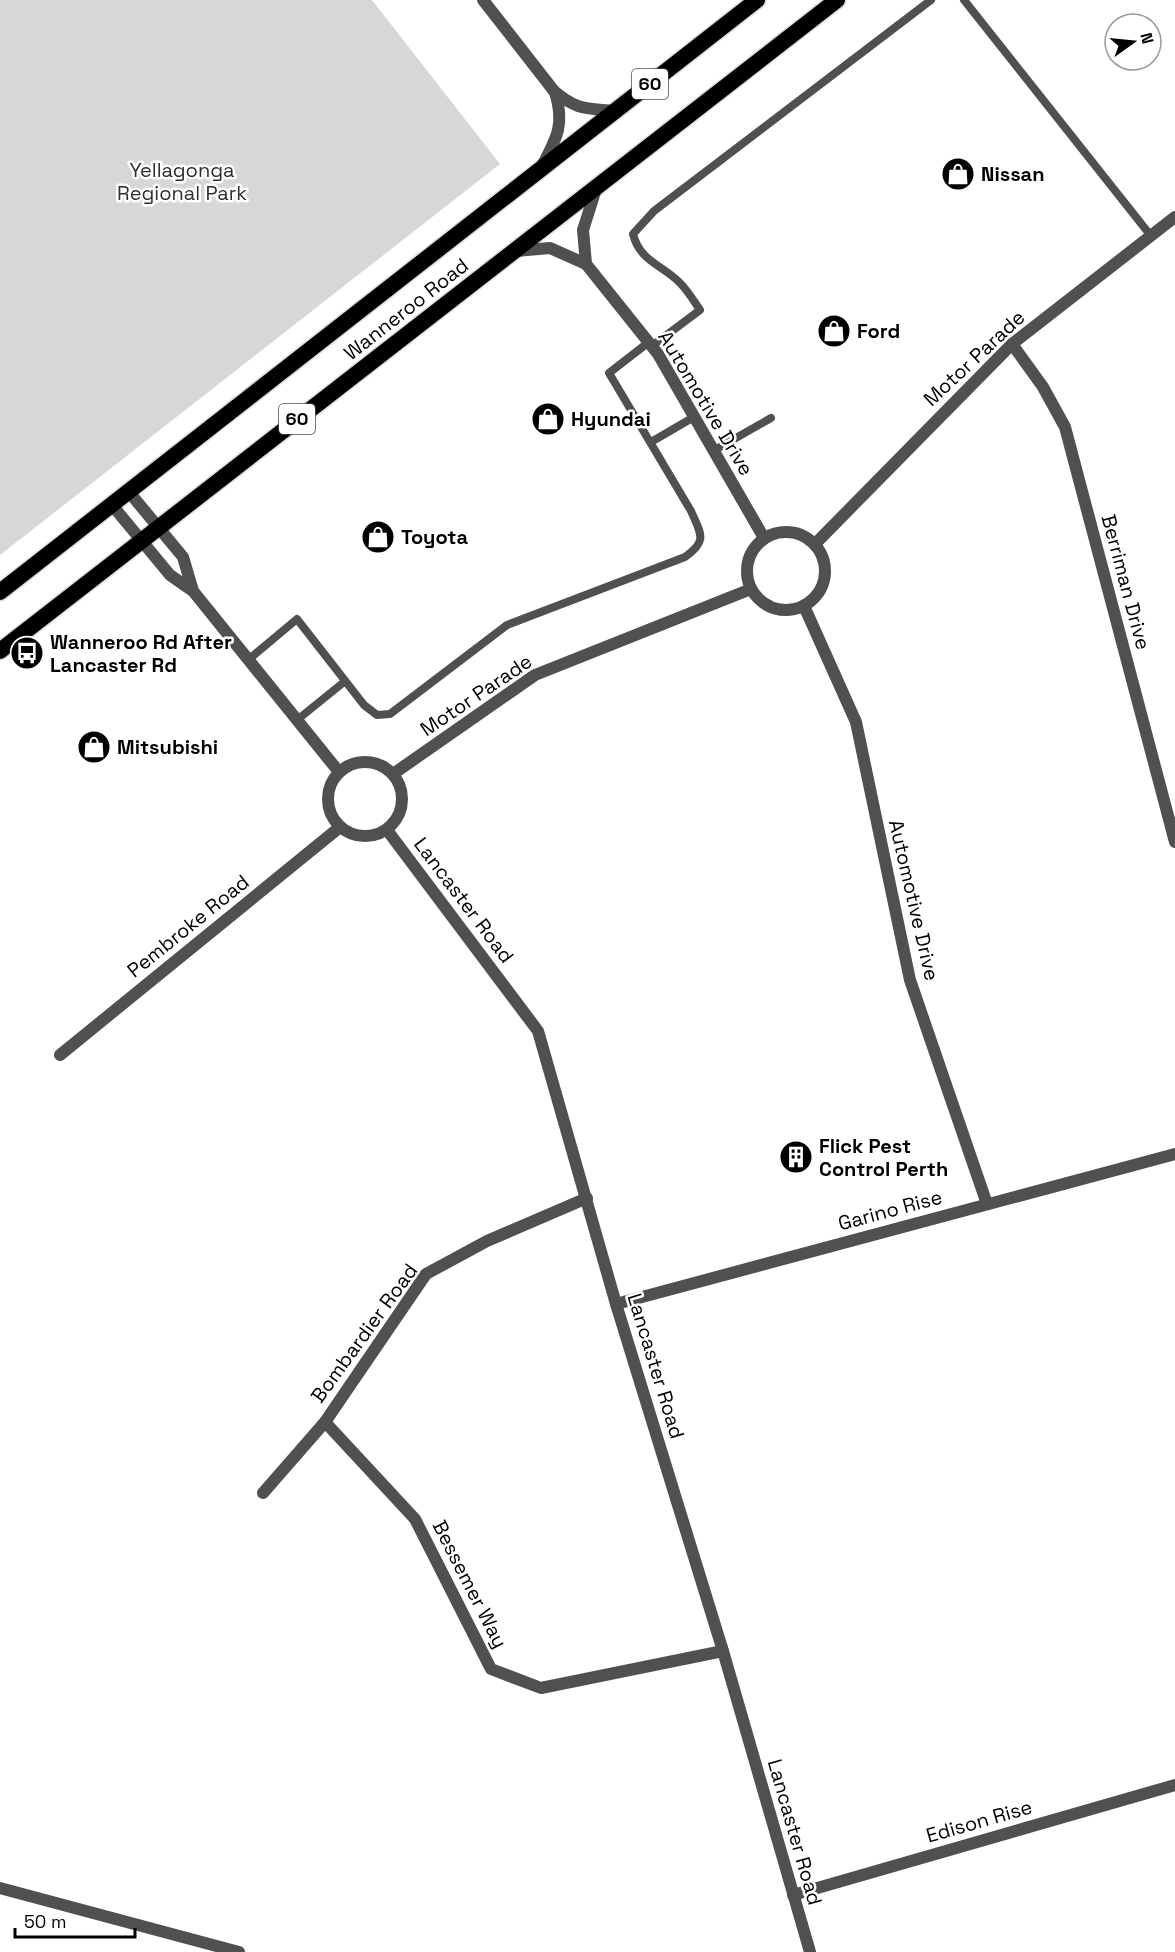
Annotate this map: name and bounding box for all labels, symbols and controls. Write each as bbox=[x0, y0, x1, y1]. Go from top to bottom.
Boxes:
north arrow bbox=[1103, 12, 1163, 72]
text: N bbox=[1135, 30, 1159, 46]
road number: 60 bbox=[632, 69, 668, 99]
shop icon: Nissan bbox=[940, 156, 976, 192]
park label: Yellagonga Regional Park bbox=[117, 157, 247, 206]
place label: Nissan bbox=[981, 161, 1044, 187]
street label: Wanneroo Road bbox=[338, 252, 474, 366]
street label: Motor Parade bbox=[918, 304, 1030, 412]
shop icon: Ford bbox=[816, 313, 852, 349]
place label: Ford bbox=[857, 318, 900, 344]
street label: Automotive Drive bbox=[652, 326, 760, 480]
shop icon: Hyundai bbox=[530, 401, 566, 437]
road number: 60 bbox=[279, 404, 315, 434]
place label: Hyundai bbox=[571, 406, 651, 432]
street label: Berriman Drive bbox=[1095, 511, 1157, 653]
shop icon: Toyota bbox=[360, 519, 396, 555]
place label: Toyota bbox=[401, 524, 468, 550]
place label: Wanneroo Rd After Lancaster Rd bbox=[50, 629, 232, 678]
bus stop icon: Wanneroo Rd After Lancaster Rd bbox=[9, 635, 45, 671]
street label: Motor Parade bbox=[415, 648, 537, 742]
shop icon: Mitsubishi bbox=[76, 729, 112, 765]
place label: Mitsubishi bbox=[117, 734, 218, 760]
street label: Automotive Drive bbox=[883, 817, 945, 983]
street label: Lancaster Road bbox=[408, 832, 520, 968]
street label: Pembroke Road bbox=[122, 869, 254, 983]
place label: Flick Pest Control Perth bbox=[819, 1133, 948, 1182]
building icon: Flick Pest Control Perth bbox=[778, 1139, 814, 1175]
street label: Garino Rise bbox=[835, 1184, 945, 1236]
street label: Bombardier Road bbox=[305, 1258, 423, 1408]
street label: Lancaster Road bbox=[622, 1290, 690, 1442]
street label: Bessemer Way bbox=[427, 1516, 513, 1652]
street label: Lancaster Road bbox=[762, 1756, 828, 1908]
street label: Edison Rise bbox=[923, 1793, 1035, 1849]
scale bar bbox=[15, 1901, 135, 1939]
text: 50 m bbox=[24, 1910, 66, 1933]

